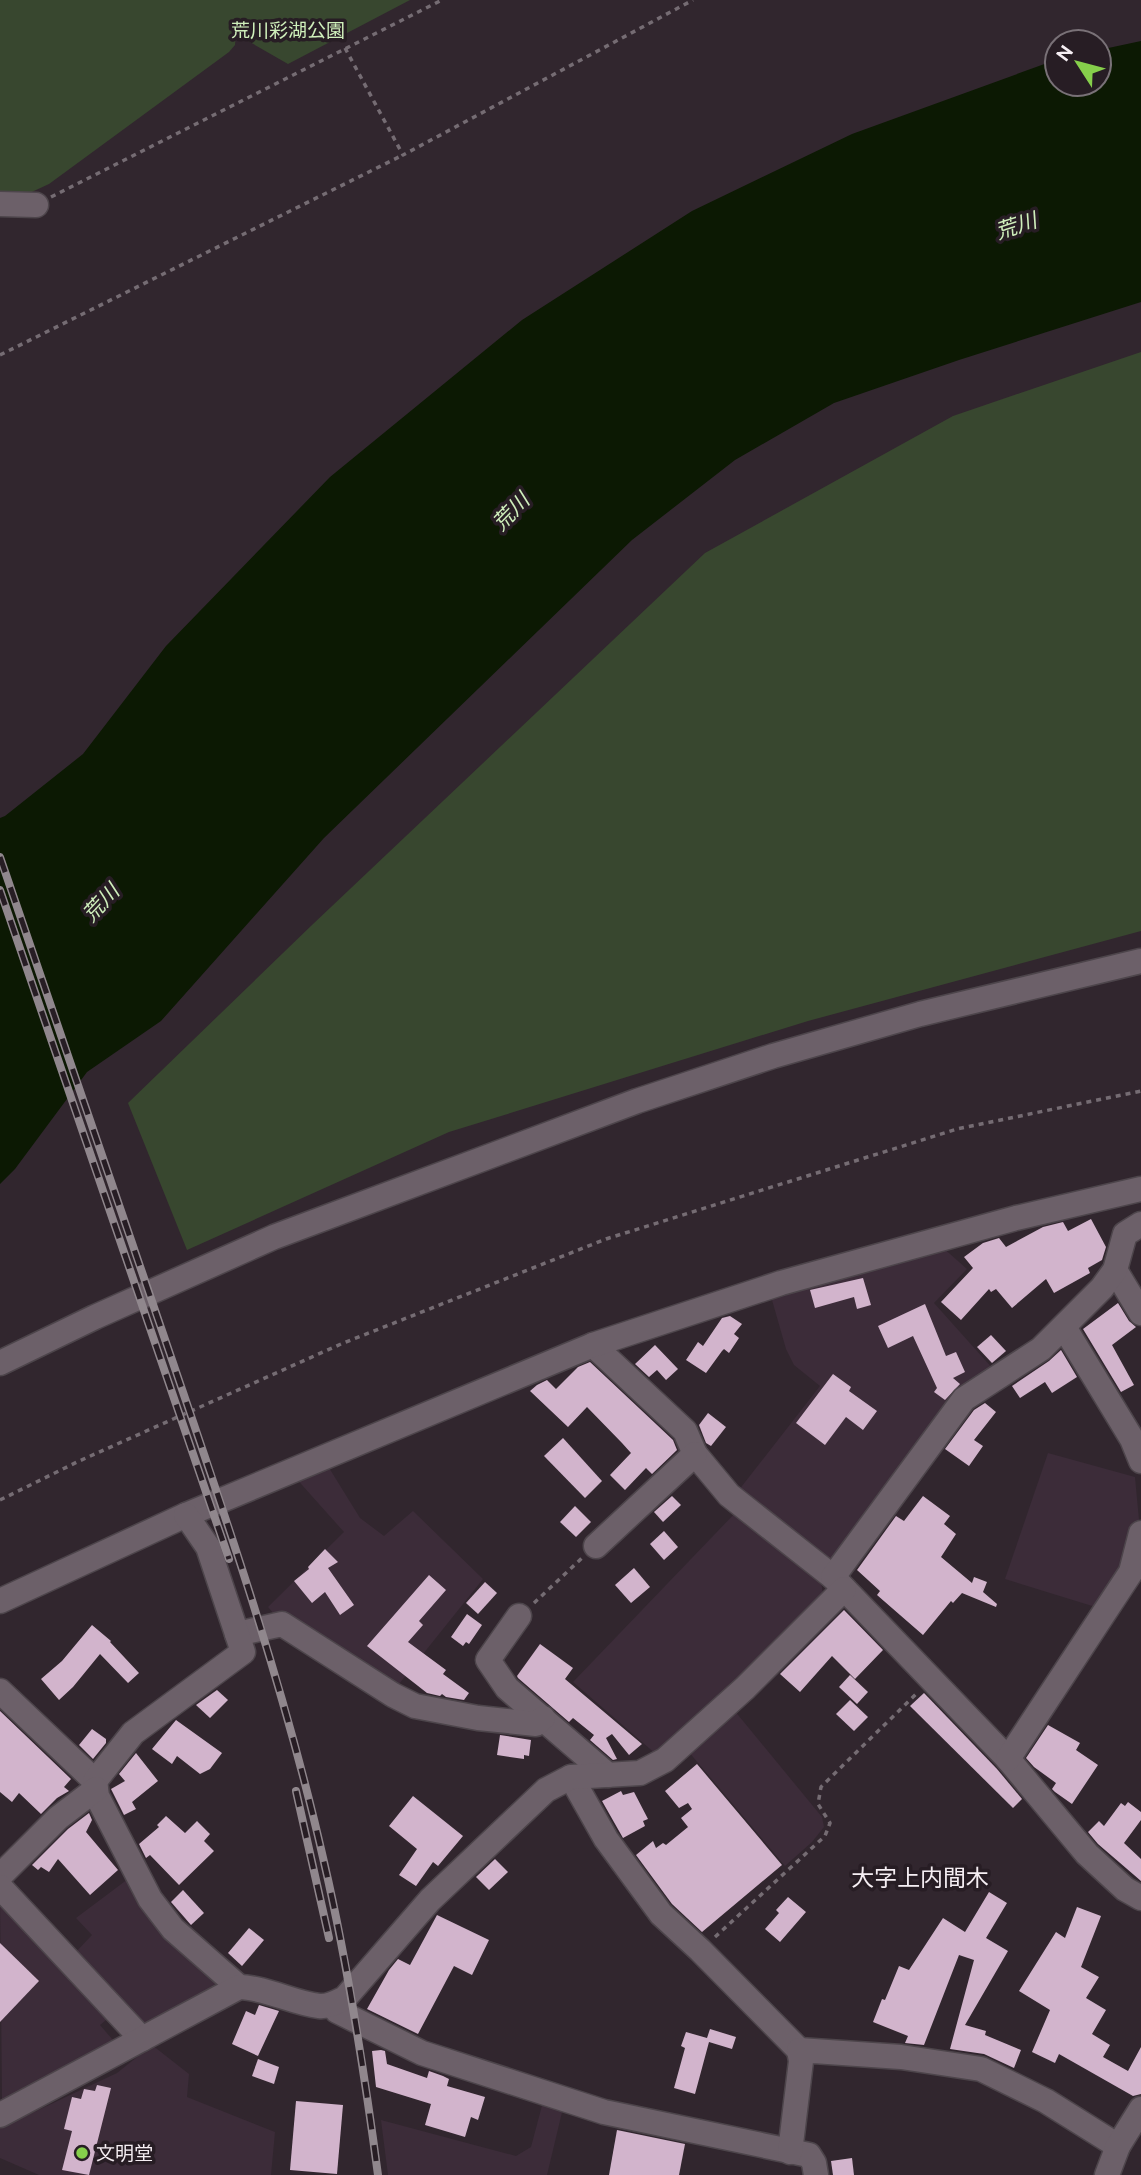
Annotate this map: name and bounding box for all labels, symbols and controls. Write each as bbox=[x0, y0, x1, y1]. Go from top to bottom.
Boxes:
park label: 荒川彩湖公園 bbox=[231, 19, 345, 41]
north arrow bbox=[1043, 28, 1113, 98]
text: N bbox=[1051, 41, 1077, 65]
water label: 荒川 bbox=[992, 207, 1041, 243]
water label: 荒川 bbox=[487, 486, 535, 535]
water label: 荒川 bbox=[77, 877, 125, 926]
district label: 大字上内間木 bbox=[851, 1865, 989, 1890]
place label: 文明堂 bbox=[96, 2142, 153, 2164]
marker: 文明堂 bbox=[74, 2145, 90, 2161]

